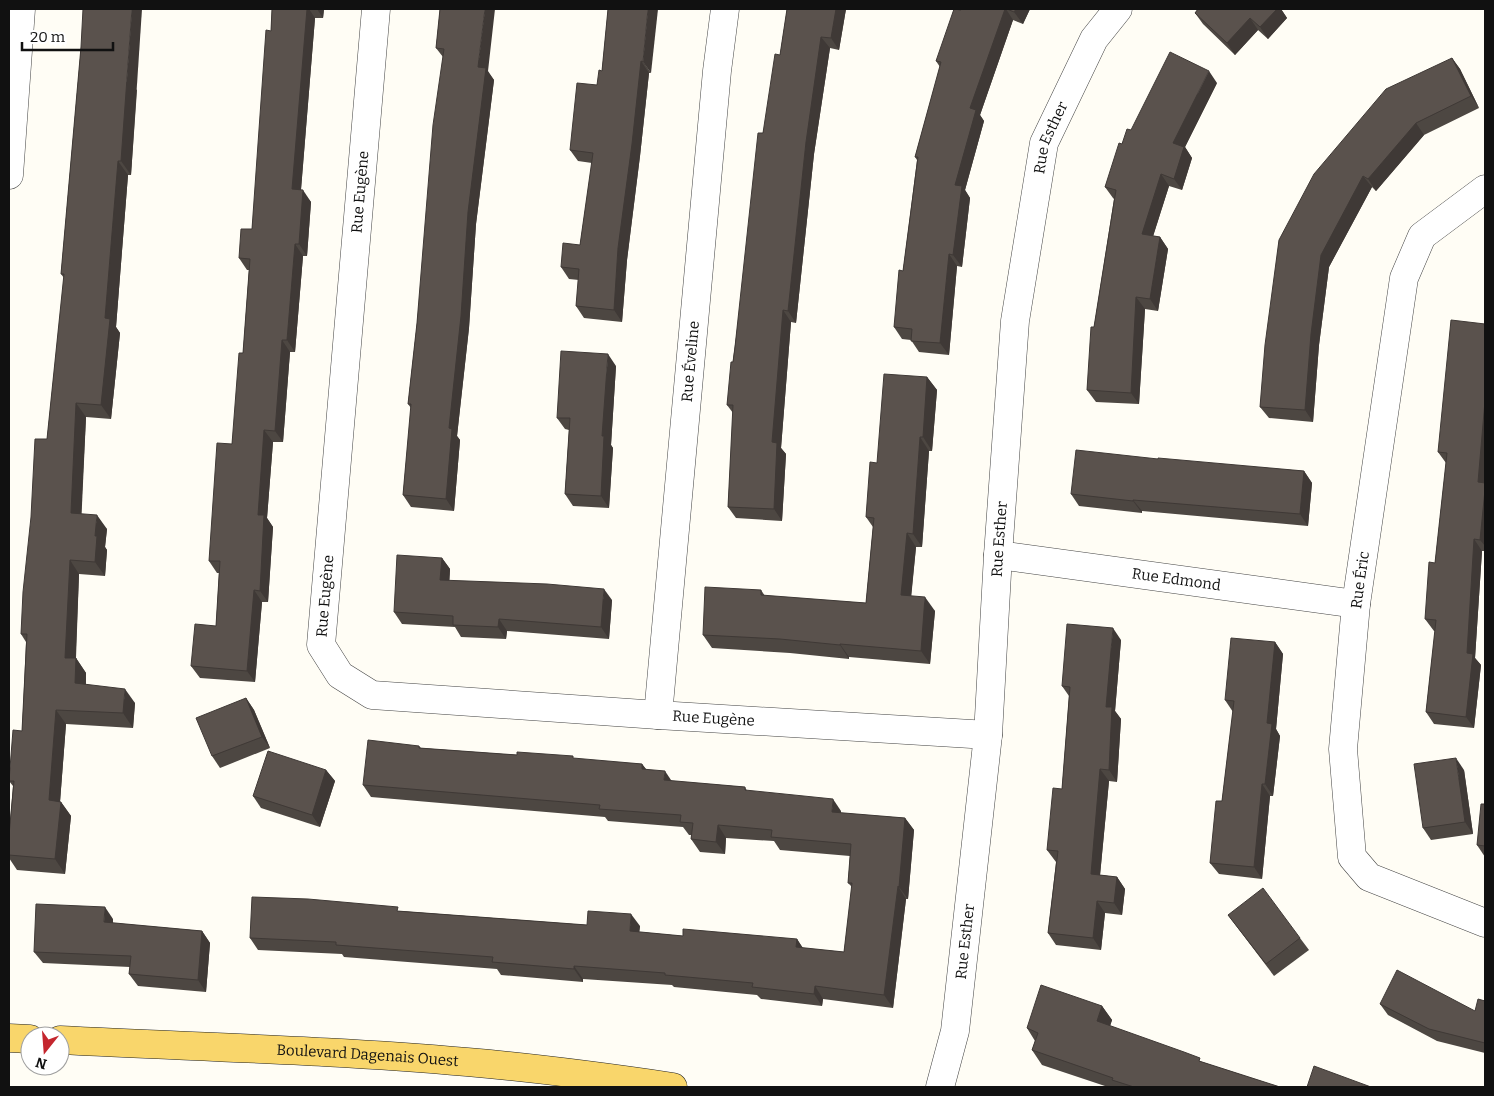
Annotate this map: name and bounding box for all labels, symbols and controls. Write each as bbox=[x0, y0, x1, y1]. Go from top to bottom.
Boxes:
scale bar bbox=[22, 20, 114, 52]
text: 20 m bbox=[30, 28, 66, 46]
street label: Rue Esther bbox=[1030, 98, 1072, 175]
street label: Rue Eugène bbox=[347, 150, 373, 234]
street label: Rue Éveline bbox=[678, 320, 703, 403]
street label: Rue Esther bbox=[988, 500, 1011, 577]
street label: Rue Éric bbox=[1347, 550, 1373, 610]
street label: Rue Eugène bbox=[312, 554, 338, 638]
street label: Rue Edmond bbox=[1131, 564, 1222, 594]
street label: Rue Eugène bbox=[672, 707, 755, 730]
street label: Rue Esther bbox=[952, 902, 978, 980]
north arrow bbox=[20, 1026, 70, 1076]
street label: Boulevard Dagenais Ouest bbox=[276, 1041, 460, 1070]
text: N bbox=[34, 1053, 49, 1073]

